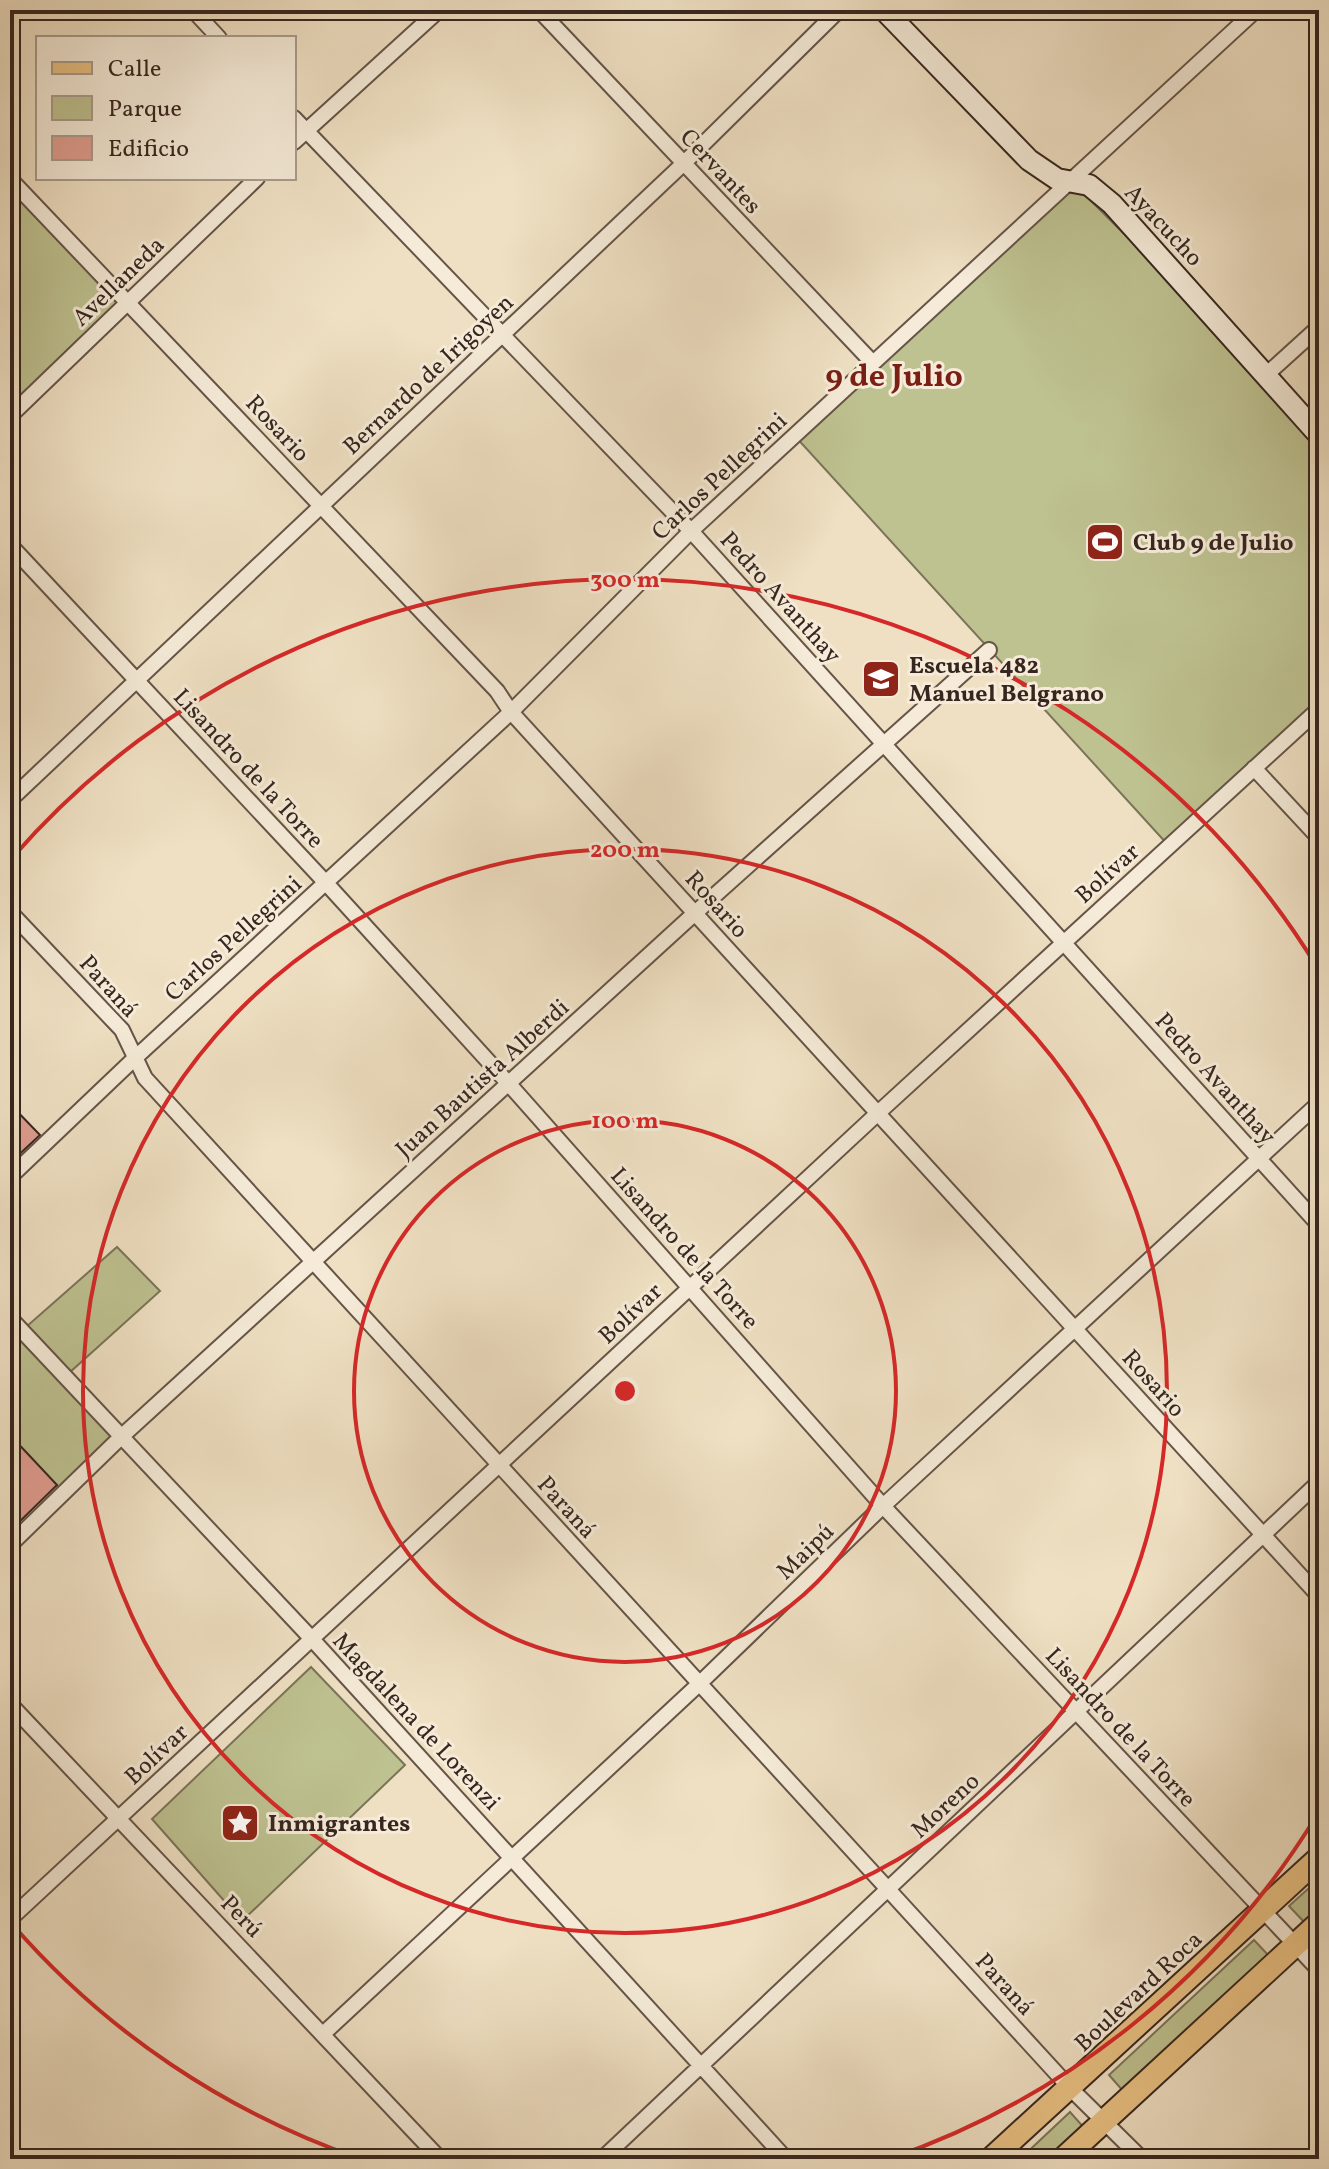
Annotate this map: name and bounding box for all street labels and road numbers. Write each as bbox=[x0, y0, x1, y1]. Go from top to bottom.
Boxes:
street label: Cervantes bbox=[671, 122, 768, 223]
street label: Ayacucho bbox=[1115, 178, 1210, 275]
street label: Avellaneda bbox=[66, 230, 173, 335]
street label: Bernardo de Irigoyen bbox=[336, 287, 522, 464]
street label: Rosario bbox=[236, 388, 317, 471]
street label: Carlos Pellegrini bbox=[645, 406, 796, 549]
street label: Pedro Avanthay bbox=[711, 525, 848, 672]
street label: Lisandro de la Torre bbox=[164, 682, 331, 857]
street label: Bolívar bbox=[1069, 836, 1148, 913]
street label: Rosario bbox=[676, 864, 755, 947]
street label: Carlos Pellegrini bbox=[158, 869, 311, 1010]
street label: Paraná bbox=[70, 948, 145, 1026]
street label: Juan Bautista Alberdi bbox=[389, 992, 578, 1167]
street label: Pedro Avanthay bbox=[1146, 1006, 1283, 1153]
street label: Lisandro de la Torre bbox=[601, 1161, 766, 1338]
street label: Bolívar bbox=[592, 1276, 671, 1353]
street label: Rosario bbox=[1113, 1343, 1192, 1426]
street label: Paraná bbox=[528, 1469, 603, 1547]
street label: Maipú bbox=[770, 1516, 843, 1589]
street label: Magdalena de Lorenzi bbox=[324, 1626, 507, 1819]
street label: Lisandro de la Torre bbox=[1036, 1641, 1203, 1816]
street label: Bolívar bbox=[118, 1717, 197, 1794]
street label: Moreno bbox=[904, 1766, 988, 1847]
street label: Perú bbox=[212, 1888, 270, 1947]
street label: Boulevard Roca bbox=[1068, 1924, 1211, 2061]
street label: Paraná bbox=[966, 1946, 1041, 2024]

